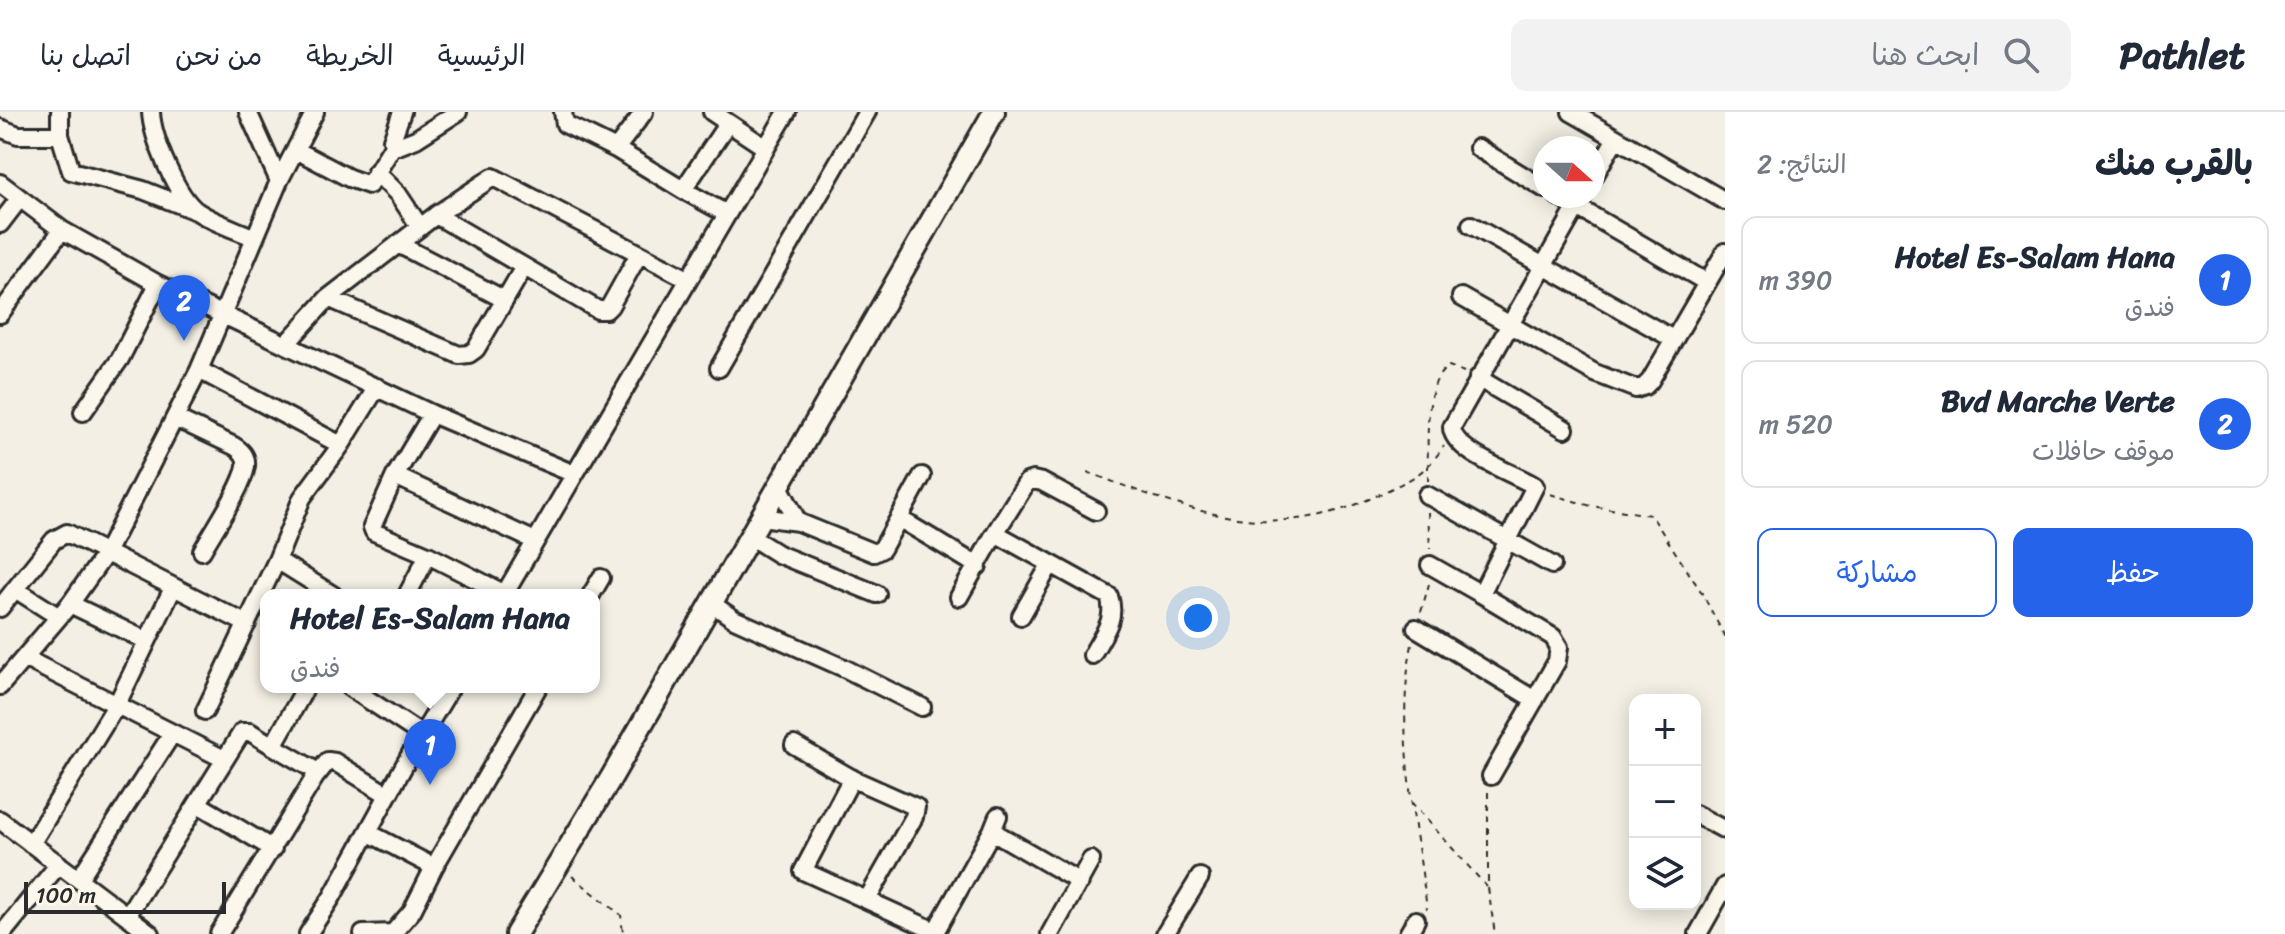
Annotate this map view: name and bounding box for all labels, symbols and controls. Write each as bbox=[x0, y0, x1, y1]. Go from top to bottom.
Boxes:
search box bbox=[1511, 19, 2071, 91]
text: Pathlet bbox=[2119, 22, 2245, 89]
text: ابحث هنا bbox=[1871, 28, 1979, 82]
text: اتصل بنا bbox=[40, 31, 131, 80]
text: من نحن bbox=[175, 31, 262, 80]
text: الخريطة bbox=[306, 31, 394, 80]
text: الرئيسية bbox=[438, 31, 526, 80]
icon: search bbox=[1999, 33, 2043, 77]
text: بالقرب منك bbox=[2095, 134, 2253, 194]
north arrow bbox=[1533, 136, 1605, 208]
text: النتائج: 2 bbox=[1757, 141, 1847, 187]
text: Hotel Es-Salam Hana bbox=[1895, 230, 2175, 284]
text: 390 m bbox=[1759, 257, 1832, 303]
text: 1 bbox=[2219, 257, 2231, 303]
pin: 2 bbox=[158, 275, 210, 341]
text: فندق bbox=[2124, 284, 2175, 330]
text: Bvd Marche Verte bbox=[1941, 374, 2175, 428]
text: 520 m bbox=[1759, 401, 1833, 447]
text: 2 bbox=[2218, 401, 2233, 447]
text: موقف حافلات bbox=[2032, 428, 2175, 474]
button: مشاركة bbox=[1757, 528, 1997, 617]
button: حفظ bbox=[2013, 528, 2253, 617]
popup bbox=[260, 589, 600, 693]
text: Hotel Es-Salam Hana bbox=[290, 591, 570, 645]
your location bbox=[1178, 598, 1218, 638]
text: فندق bbox=[290, 645, 341, 691]
map controls bbox=[1629, 694, 1701, 910]
button: + bbox=[1629, 694, 1701, 766]
pin: 1 bbox=[404, 719, 456, 785]
button: − bbox=[1629, 766, 1701, 838]
button: layers bbox=[1629, 838, 1701, 910]
text: 100 m bbox=[36, 876, 96, 915]
scale bar bbox=[24, 878, 226, 914]

